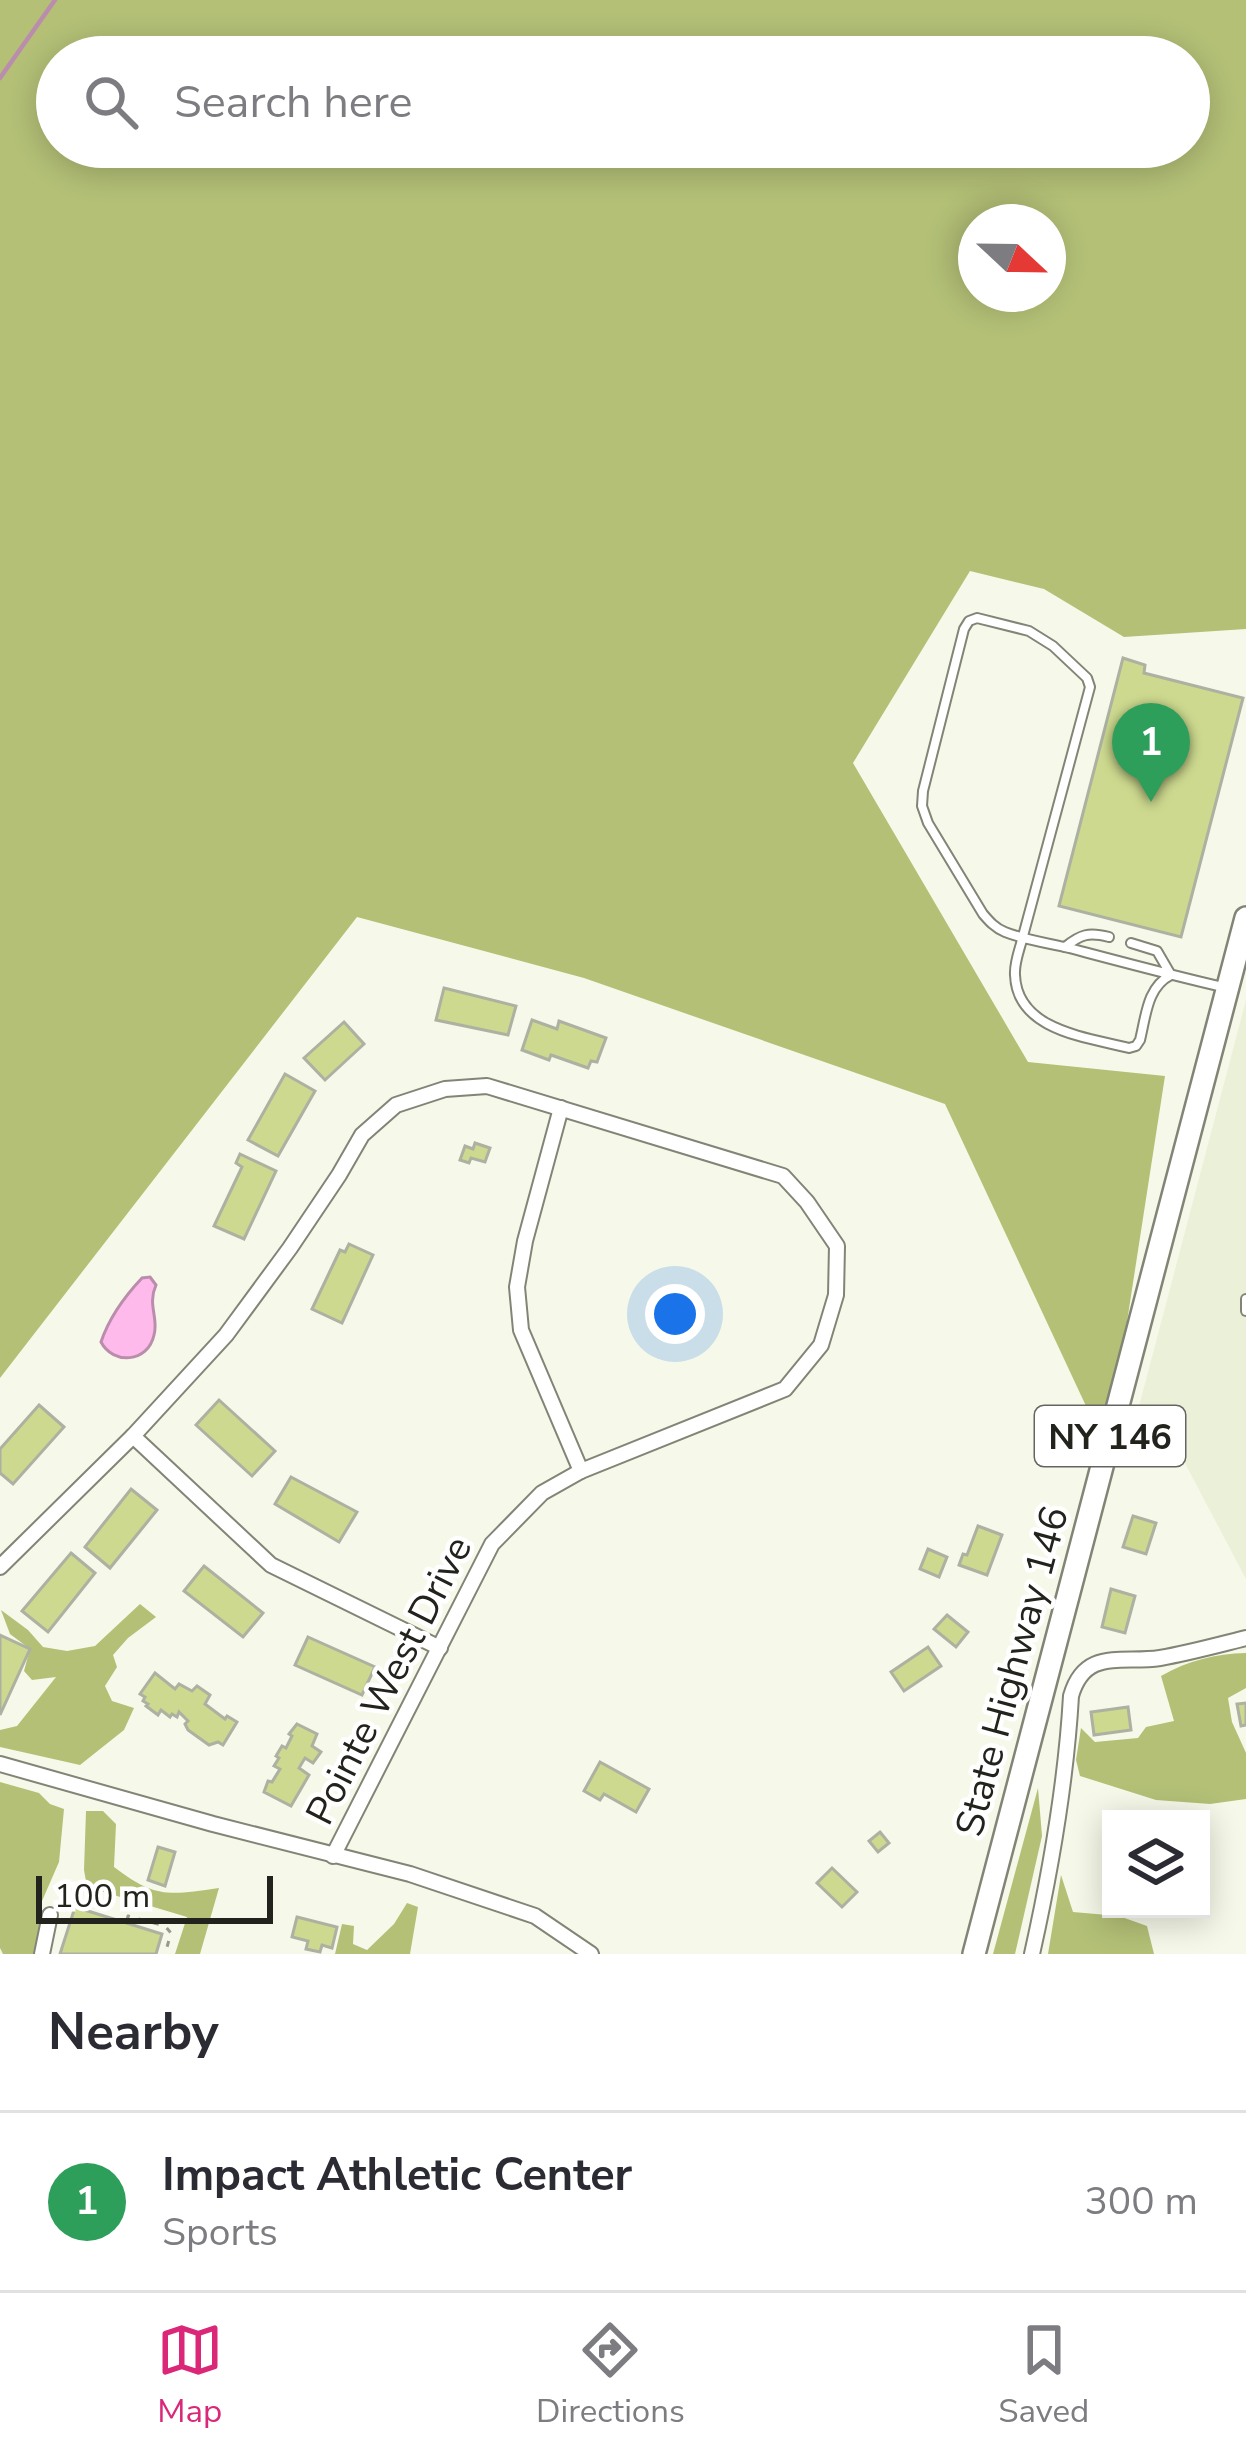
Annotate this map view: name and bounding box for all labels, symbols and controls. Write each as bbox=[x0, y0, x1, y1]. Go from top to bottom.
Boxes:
search box bbox=[36, 36, 1210, 168]
icon: search bbox=[78, 69, 144, 135]
text: Search here bbox=[174, 72, 413, 133]
north arrow bbox=[958, 204, 1066, 312]
pin: 1 bbox=[1112, 703, 1190, 802]
your location bbox=[645, 1284, 705, 1344]
road number: NY 146 bbox=[1035, 1406, 1185, 1466]
street label: State Highway 146 bbox=[943, 1501, 1082, 1842]
street label: Pointe West Drive bbox=[294, 1527, 485, 1834]
map controls bbox=[1102, 1810, 1210, 1918]
button: layers bbox=[1102, 1810, 1210, 1918]
scale bar bbox=[36, 1870, 273, 1923]
text: 100 m bbox=[54, 1874, 150, 1919]
text: Nearby bbox=[48, 1997, 219, 2067]
text: Impact Athletic Center bbox=[162, 2145, 632, 2206]
text: 1 bbox=[75, 2175, 99, 2228]
text: 300 m bbox=[1084, 2175, 1198, 2228]
text: Sports bbox=[162, 2206, 278, 2259]
tab: Map bbox=[157, 2317, 223, 2434]
tab: Directions bbox=[536, 2317, 685, 2434]
tab: Saved bbox=[998, 2317, 1089, 2434]

